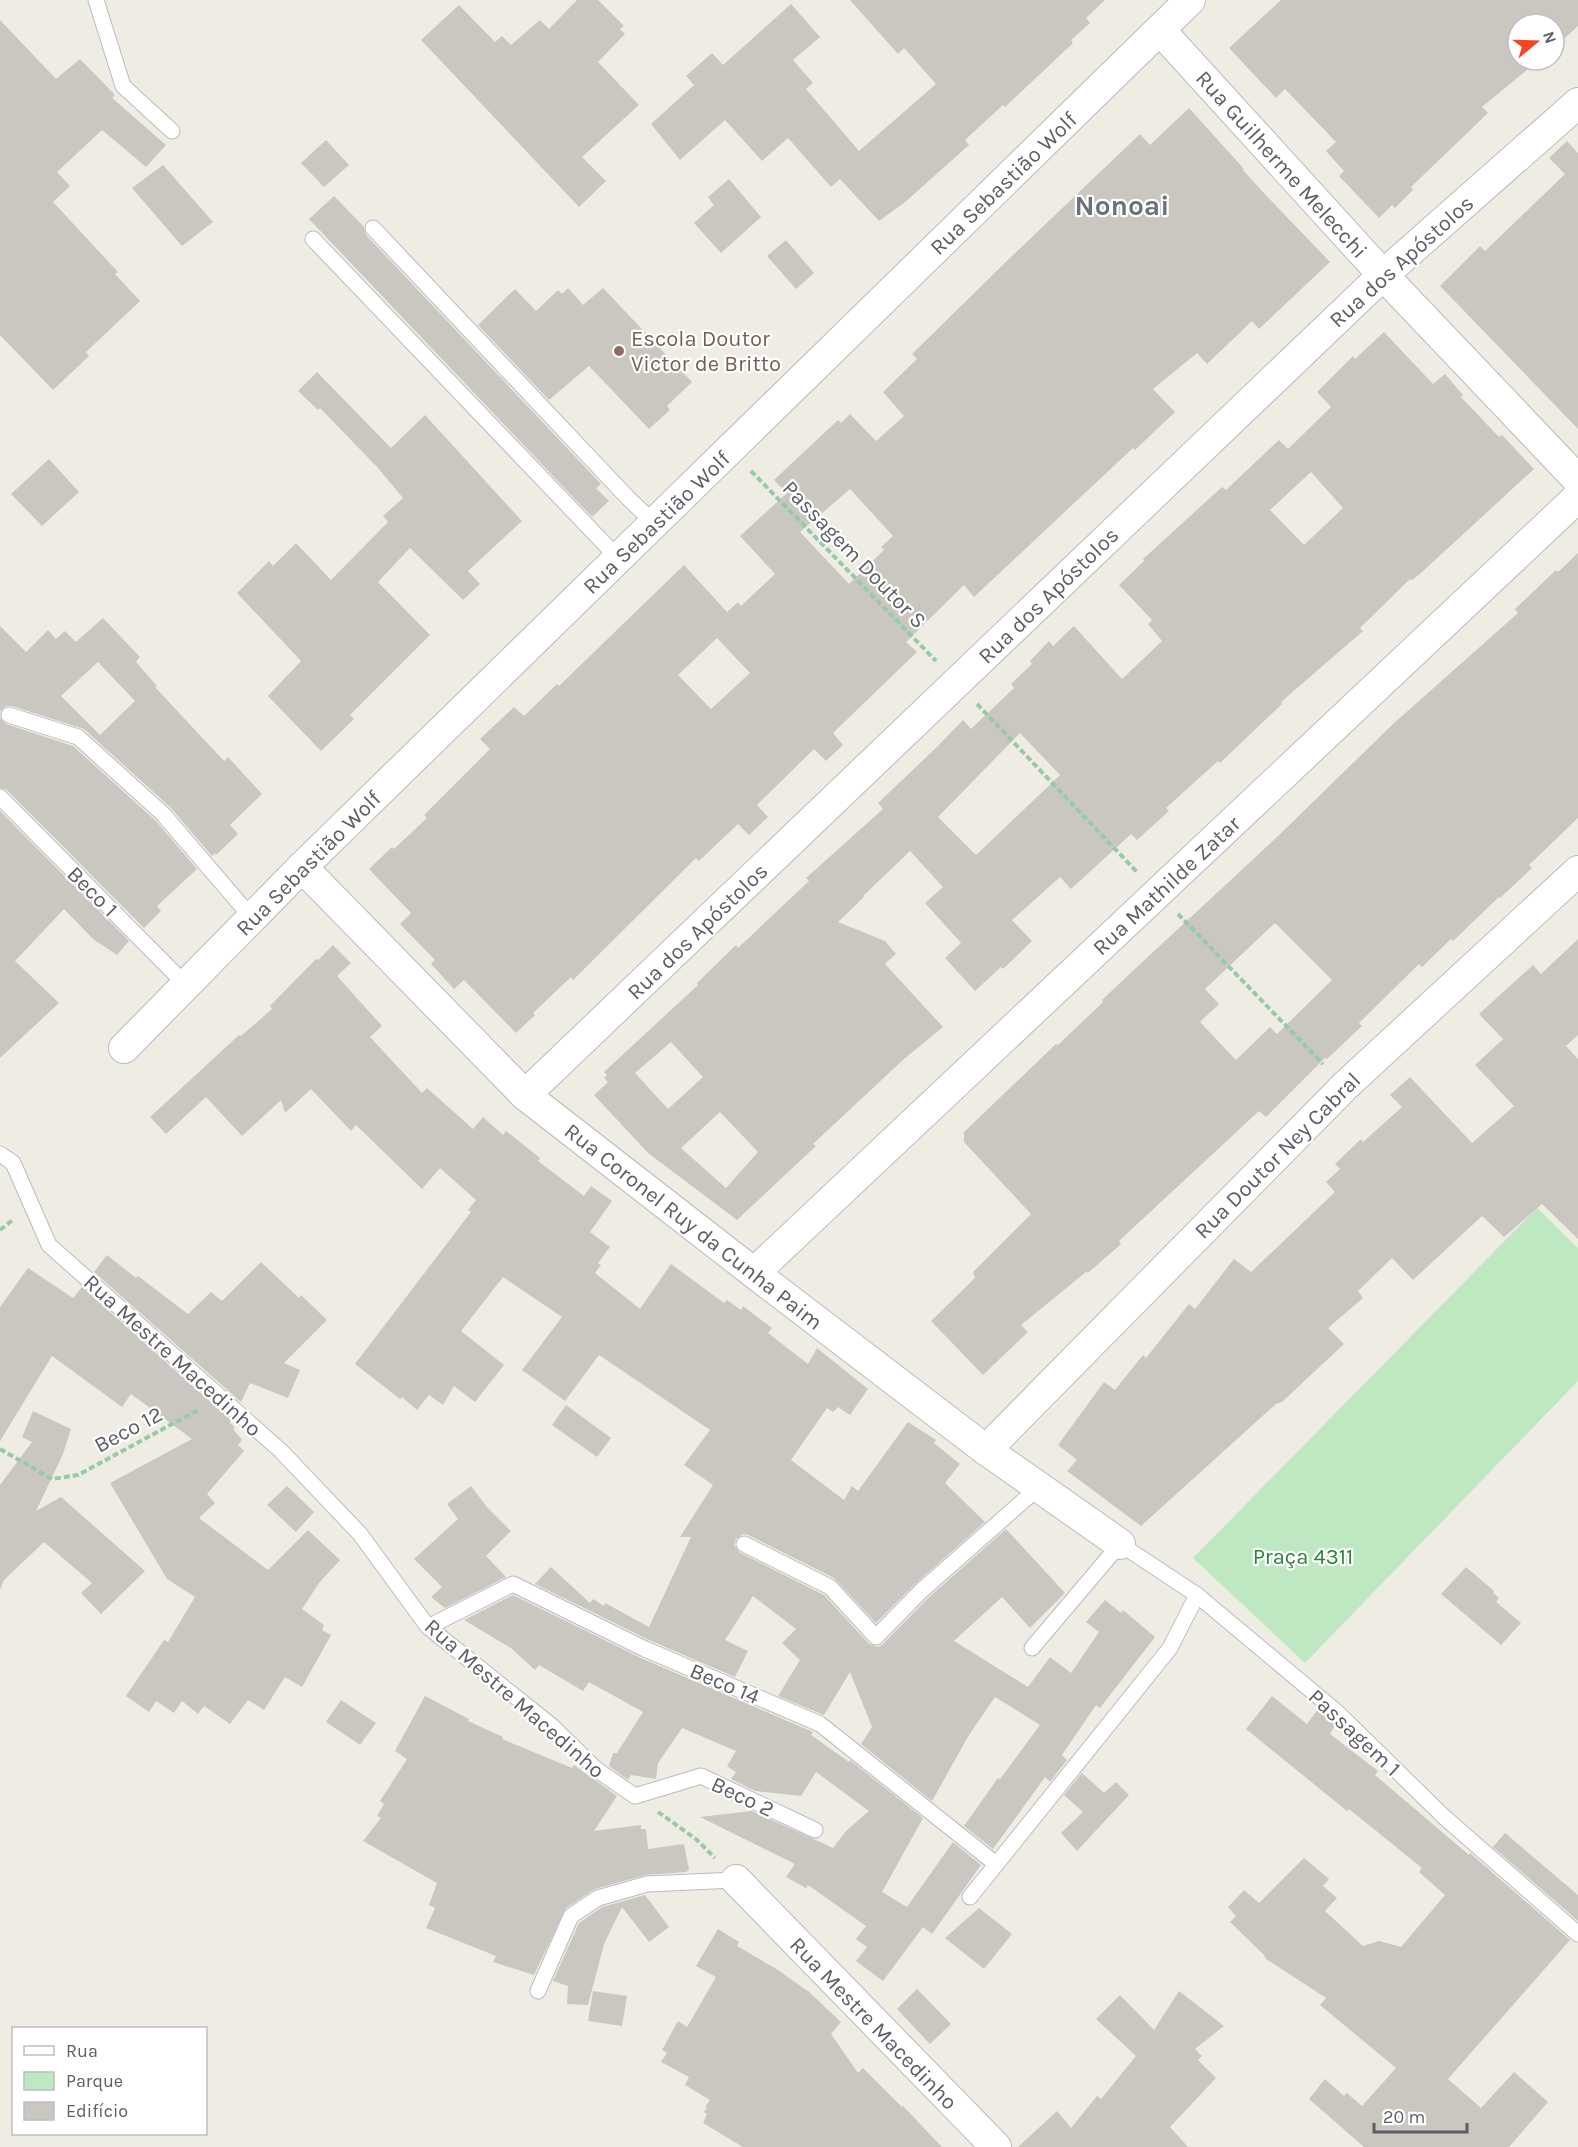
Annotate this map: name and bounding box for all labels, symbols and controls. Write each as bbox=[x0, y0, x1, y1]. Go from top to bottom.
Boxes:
north arrow bbox=[1506, 12, 1566, 72]
text: N bbox=[1539, 29, 1561, 46]
street label: Rua Guilherme Melecchi bbox=[1190, 65, 1373, 264]
street label: Rua Sebastião Wolf bbox=[925, 107, 1083, 261]
district label: Nonoai bbox=[1075, 189, 1169, 222]
street label: Rua dos Apóstolos bbox=[1324, 190, 1479, 333]
place label: Escola Doutor Victor de Britto bbox=[631, 326, 781, 377]
marker: Escola Doutor Victor de Britto bbox=[612, 344, 626, 358]
street label: Rua Sebastião Wolf bbox=[578, 446, 736, 600]
street label: Passagem Doutor S bbox=[777, 475, 932, 634]
street label: Rua dos Apóstolos bbox=[973, 522, 1124, 669]
street label: Rua Sebastião Wolf bbox=[231, 785, 387, 942]
street label: Rua Mathilde Zatar bbox=[1088, 811, 1246, 961]
street label: Rua dos Apóstolos bbox=[622, 858, 773, 1005]
street label: Beco 1 bbox=[62, 861, 123, 922]
street label: Rua Doutor Ney Cabral bbox=[1189, 1067, 1366, 1244]
street label: Rua Coronel Ruy da Cunha Paim bbox=[559, 1118, 828, 1336]
street label: Rua Mestre Macedinho bbox=[78, 1269, 266, 1442]
street label: Beco 12 bbox=[90, 1401, 167, 1459]
park label: Praça 4311 bbox=[1253, 1544, 1353, 1570]
street label: Rua Mestre Macedinho bbox=[419, 1614, 610, 1784]
street label: Beco 14 bbox=[686, 1658, 763, 1710]
street label: Passagem 1 bbox=[1303, 1684, 1406, 1782]
street label: Beco 2 bbox=[707, 1771, 778, 1823]
street label: Rua Mestre Macedinho bbox=[784, 1932, 962, 2115]
legend bbox=[12, 2027, 207, 2135]
text: Rua bbox=[66, 2040, 98, 2062]
text: Parque bbox=[66, 2070, 123, 2092]
scale bar bbox=[1374, 2096, 1467, 2134]
text: Edifício bbox=[66, 2100, 128, 2122]
text: 20 m bbox=[1383, 2106, 1425, 2128]

